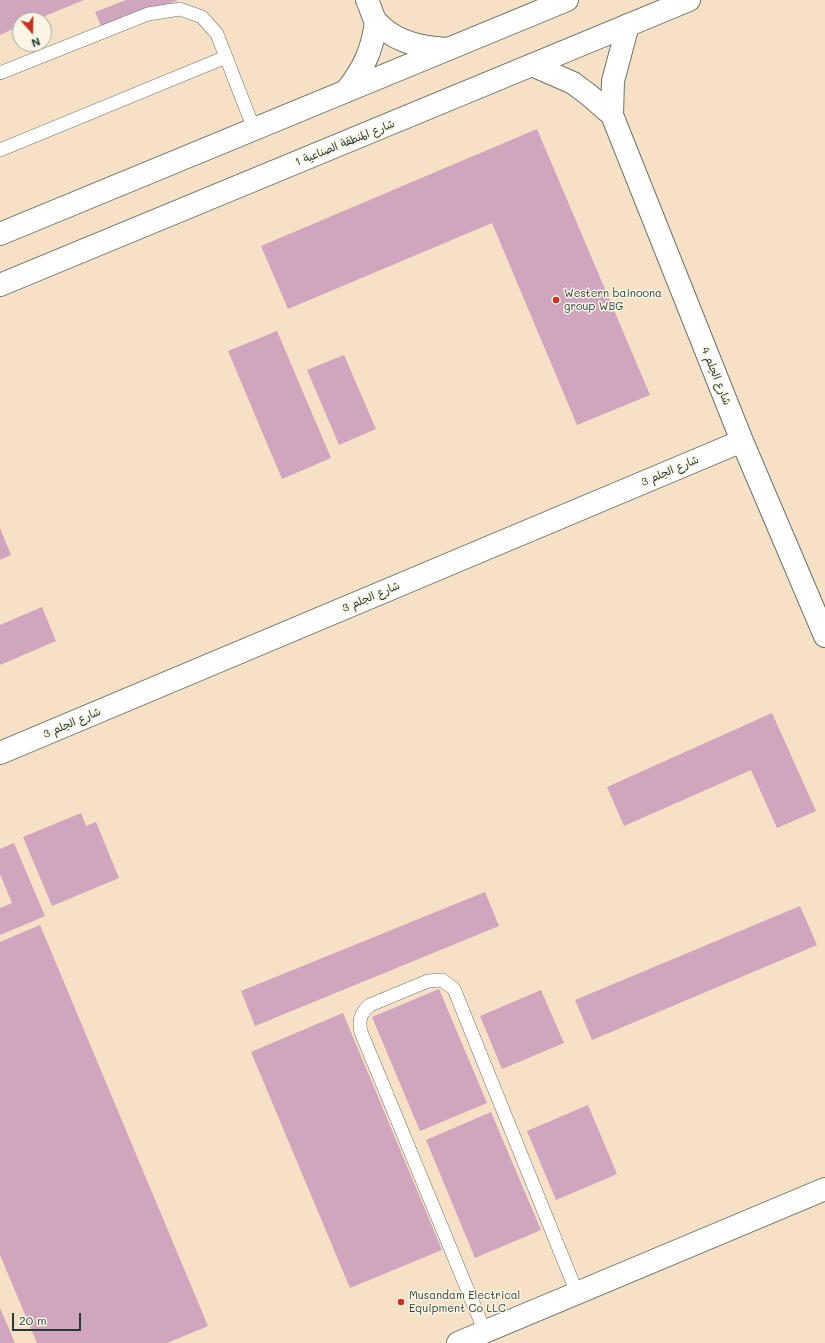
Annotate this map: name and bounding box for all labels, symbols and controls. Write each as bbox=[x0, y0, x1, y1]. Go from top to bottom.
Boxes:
north arrow bbox=[12, 12, 52, 52]
text: N bbox=[29, 34, 42, 51]
street label: شارع المنطقة الصناعية 1 bbox=[293, 117, 397, 169]
place label: Western bainoona group WBG bbox=[564, 287, 662, 313]
marker: Western bainoona group WBG bbox=[551, 295, 561, 305]
street label: شارع الحِلم 4 bbox=[698, 345, 734, 407]
street label: شارع الحِلم 3 bbox=[639, 453, 701, 489]
street label: شارع الحِلم 3 bbox=[340, 579, 402, 615]
street label: شارع الحِلم 3 bbox=[41, 705, 103, 741]
place label: Musandam Electrical Equipment Co LLC bbox=[409, 1289, 520, 1315]
marker: Musandam Electrical Equipment Co LLC bbox=[396, 1297, 406, 1307]
scale bar bbox=[14, 1305, 83, 1331]
text: 20 m bbox=[19, 1312, 47, 1328]

